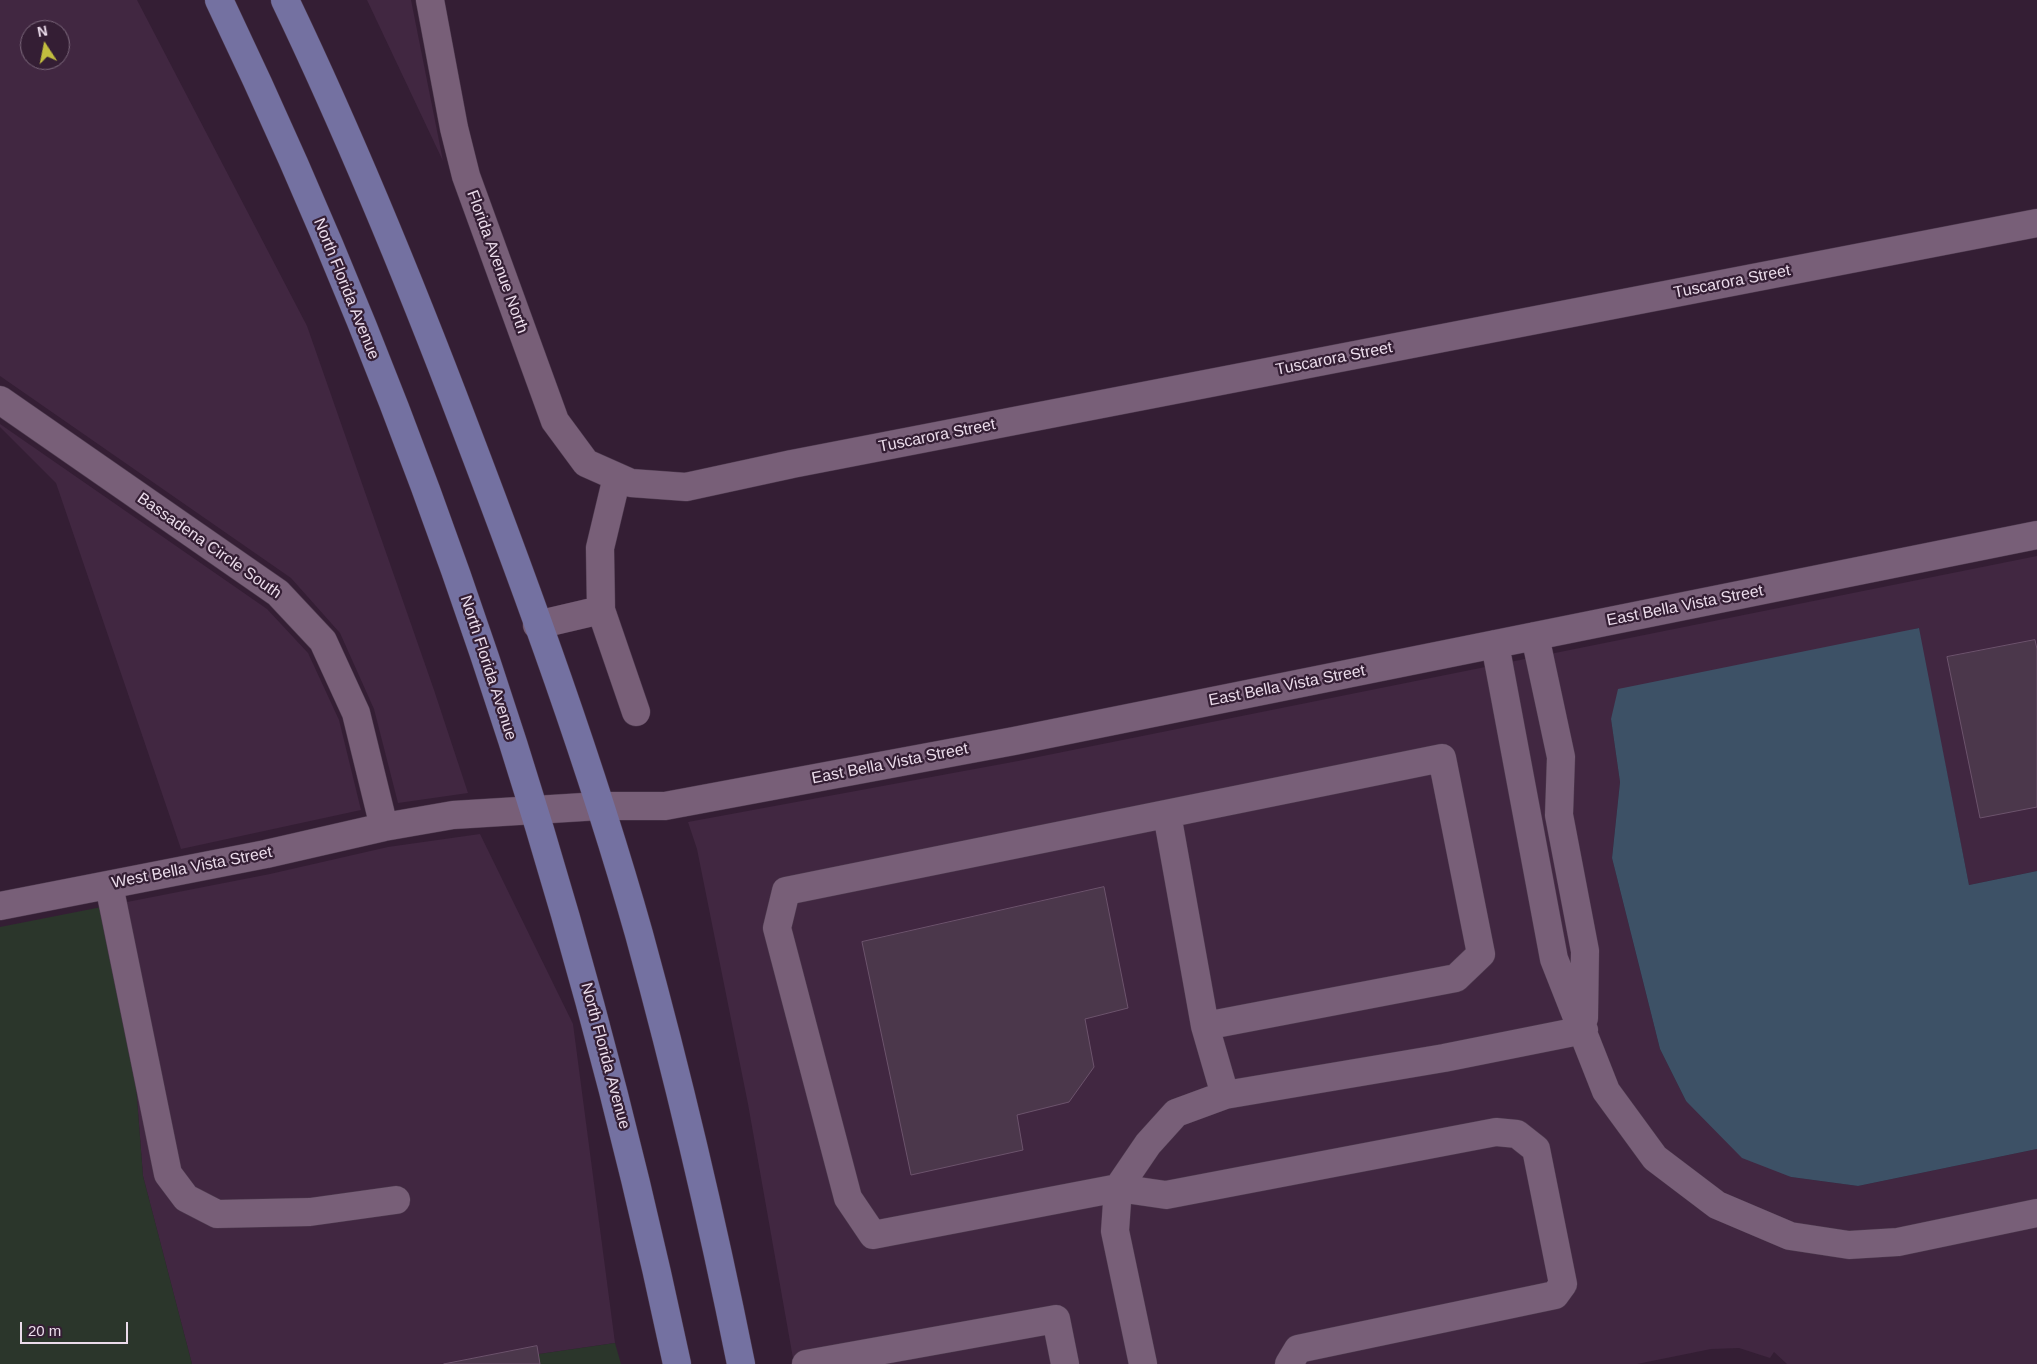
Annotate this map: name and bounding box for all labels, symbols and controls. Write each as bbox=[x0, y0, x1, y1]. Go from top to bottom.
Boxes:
north arrow bbox=[20, 20, 70, 70]
text: N bbox=[36, 22, 49, 40]
street label: Florida Avenue North bbox=[462, 188, 532, 336]
street label: North Florida Avenue bbox=[309, 215, 383, 363]
street label: Tuscarora Street bbox=[1672, 261, 1792, 303]
street label: Tuscarora Street bbox=[1274, 338, 1394, 380]
street label: Tuscarora Street bbox=[877, 415, 997, 457]
street label: Bassadena Circle South bbox=[133, 489, 285, 603]
street label: East Bella Vista Street bbox=[1605, 581, 1765, 631]
street label: North Florida Avenue bbox=[456, 593, 520, 743]
street label: East Bella Vista Street bbox=[1207, 661, 1367, 711]
street label: East Bella Vista Street bbox=[810, 739, 970, 789]
street label: West Bella Vista Street bbox=[110, 843, 274, 893]
street label: North Florida Avenue bbox=[576, 981, 634, 1131]
scale bar bbox=[22, 1312, 130, 1344]
text: 20 m bbox=[28, 1322, 61, 1339]

